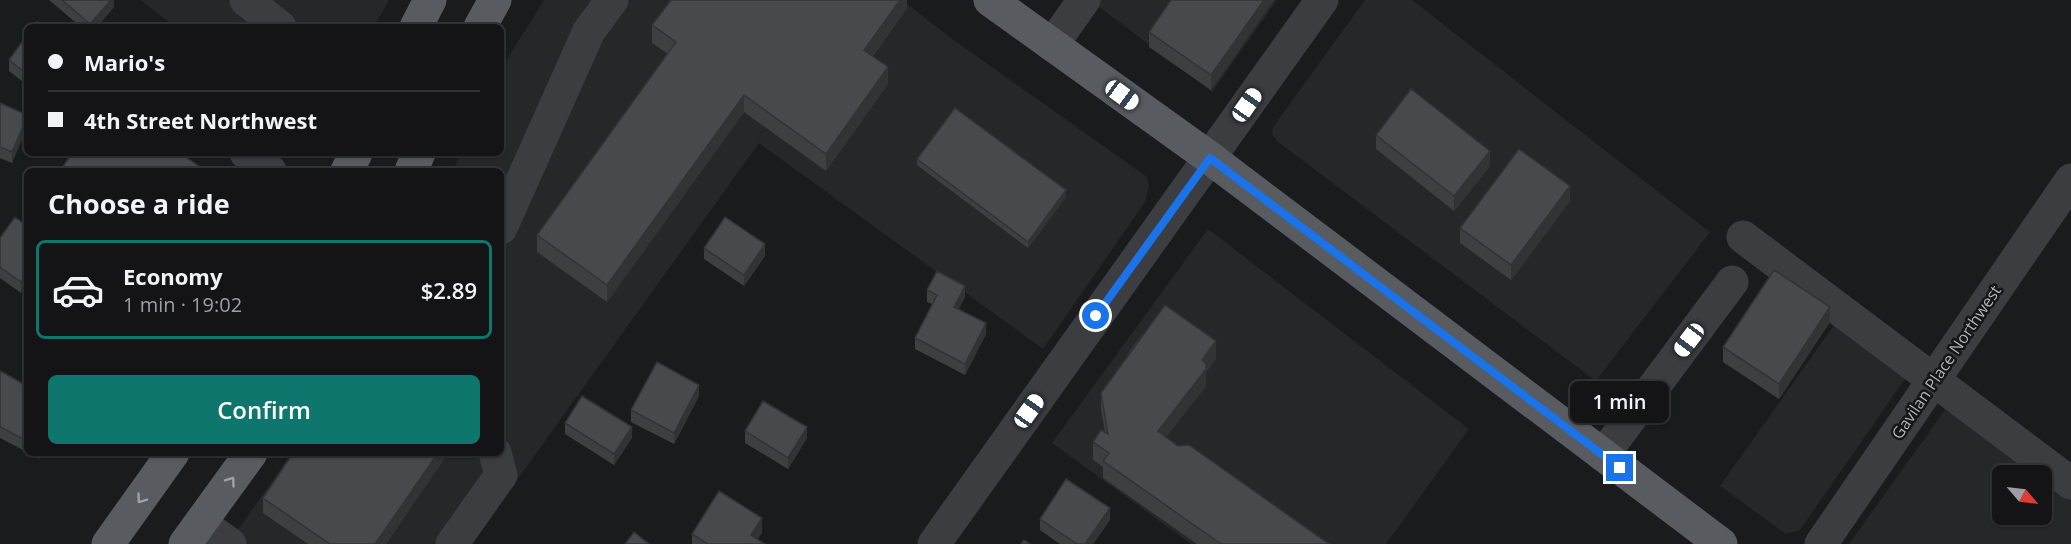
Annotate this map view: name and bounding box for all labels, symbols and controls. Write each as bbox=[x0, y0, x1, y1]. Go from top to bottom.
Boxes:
text: Mario's bbox=[84, 47, 165, 77]
car bbox=[1102, 77, 1142, 113]
car bbox=[1229, 85, 1265, 125]
text: 4th Street Northwest bbox=[84, 105, 317, 135]
text: Choose a ride bbox=[48, 185, 230, 222]
text: Economy bbox=[123, 261, 222, 291]
icon: car bbox=[51, 263, 105, 317]
text: $2.89 bbox=[421, 275, 477, 305]
street label: Gavilan Place Northwest bbox=[1886, 280, 2006, 443]
text: 1 min · 19:02 bbox=[123, 291, 242, 318]
route start bbox=[1082, 302, 1109, 329]
car bbox=[1671, 320, 1707, 360]
button: Confirm bbox=[48, 375, 480, 444]
callout: 1 min bbox=[1570, 381, 1670, 423]
text: 1 min bbox=[1593, 388, 1647, 415]
car bbox=[1011, 391, 1047, 431]
route end bbox=[1606, 454, 1633, 481]
north arrow bbox=[1992, 465, 2052, 525]
map controls bbox=[1992, 465, 2052, 525]
one-way arrow bbox=[223, 477, 234, 488]
one-way arrow bbox=[137, 492, 148, 503]

